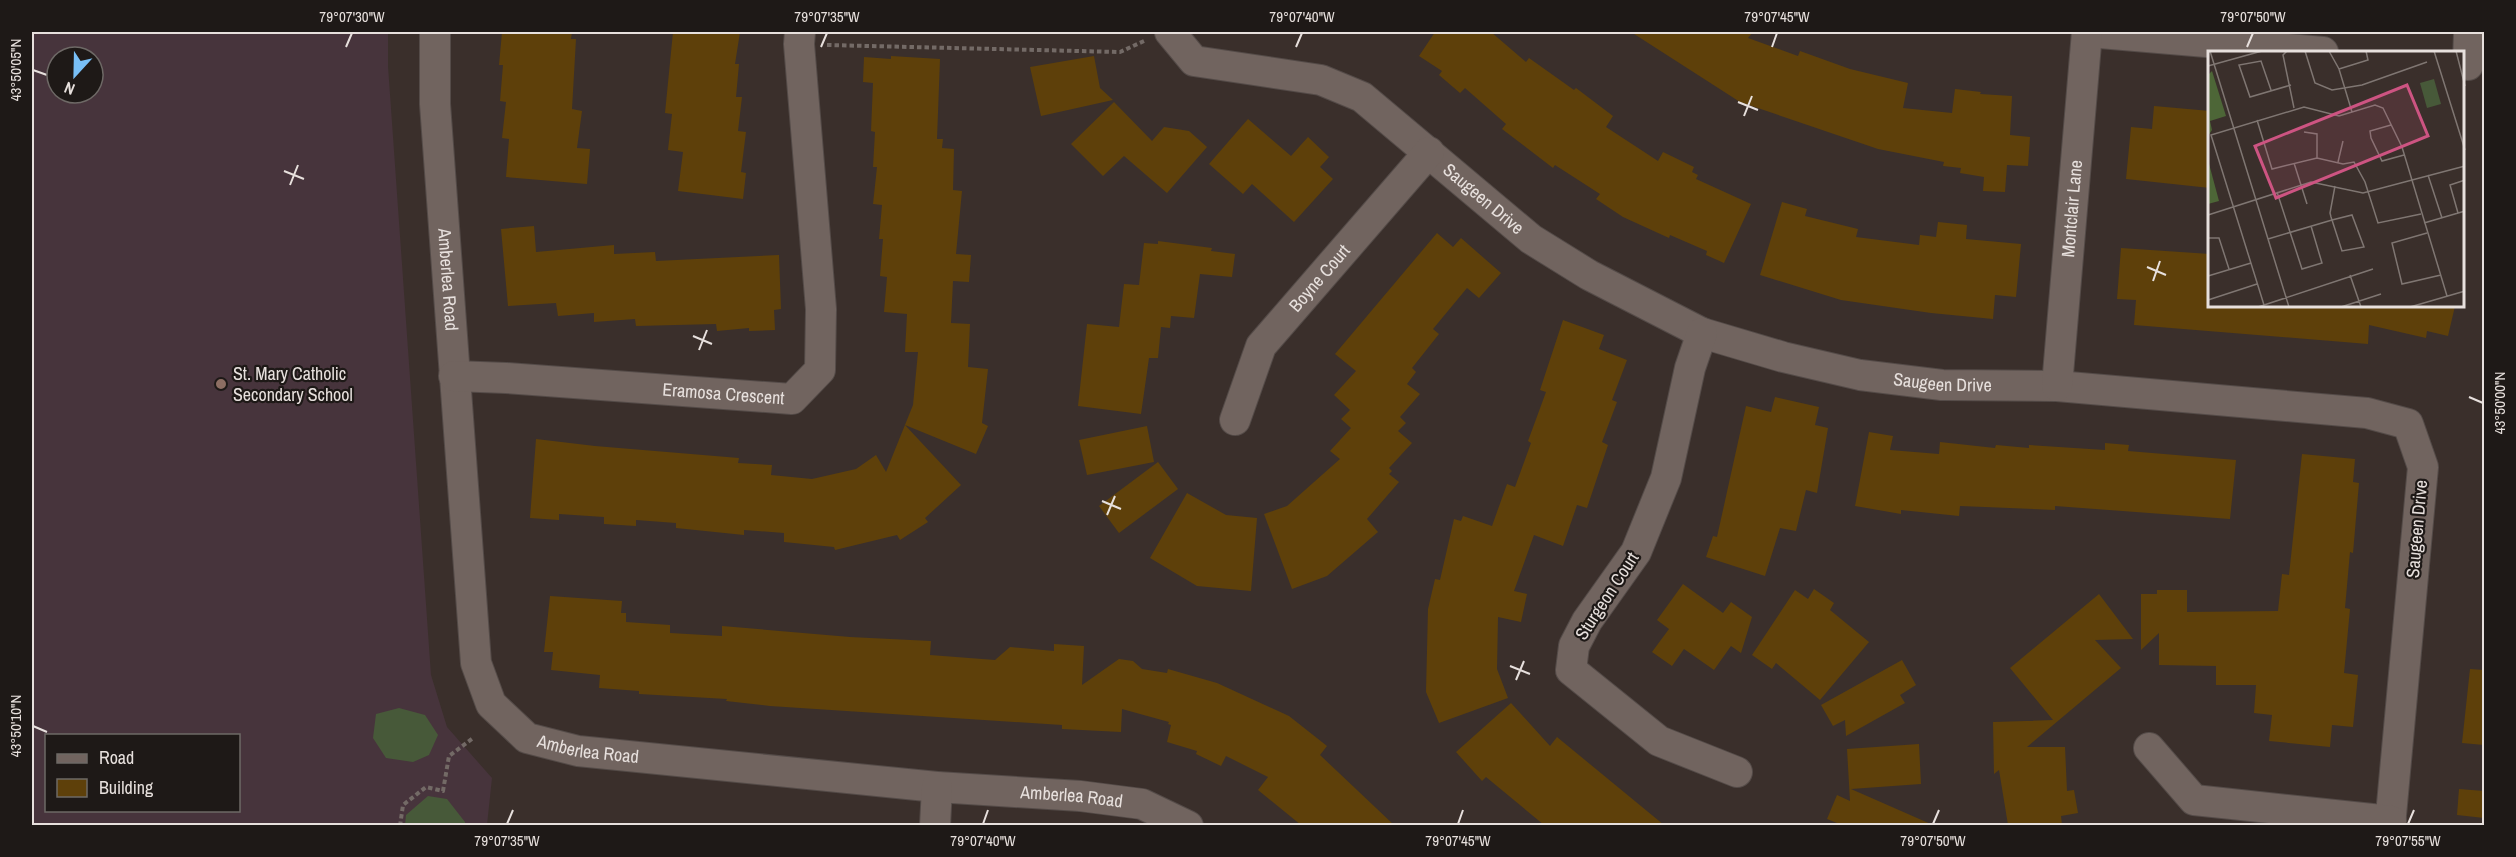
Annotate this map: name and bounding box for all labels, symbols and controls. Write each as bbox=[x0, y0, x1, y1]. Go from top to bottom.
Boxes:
text: 79°07'30"W bbox=[319, 6, 385, 27]
text: 79°07'35"W bbox=[794, 6, 860, 27]
text: 79°07'40"W bbox=[1269, 6, 1335, 27]
text: 79°07'45"W bbox=[1744, 6, 1810, 27]
text: 79°07'50"W bbox=[2220, 6, 2286, 27]
text: 43°50'05"N bbox=[5, 39, 26, 101]
north arrow bbox=[45, 45, 105, 105]
inset map bbox=[2208, 51, 2465, 308]
text: N bbox=[61, 77, 78, 101]
street label: Saugeen Drive bbox=[1438, 157, 1529, 240]
street label: Montclair Lane bbox=[2055, 159, 2088, 258]
street label: Amberlea Road bbox=[432, 226, 465, 332]
street label: Boyne Court bbox=[1283, 239, 1356, 317]
place label: St. Mary Catholic Secondary School bbox=[233, 361, 353, 407]
street label: Saugeen Drive bbox=[1892, 366, 1992, 397]
text: 43°50'00"N bbox=[2489, 372, 2510, 434]
marker: St. Mary Catholic Secondary School bbox=[214, 377, 228, 391]
street label: Eramosa Crescent bbox=[661, 377, 785, 410]
street label: Saugeen Drive bbox=[2400, 479, 2433, 579]
street label: Sturgeon Court bbox=[1569, 547, 1644, 645]
text: 43°50'10"N bbox=[5, 695, 26, 757]
street label: Amberlea Road bbox=[534, 728, 640, 769]
legend bbox=[45, 734, 240, 812]
text: Road bbox=[99, 745, 134, 770]
text: Building bbox=[99, 775, 154, 800]
street label: Amberlea Road bbox=[1019, 779, 1124, 813]
text: 79°07'35"W bbox=[474, 830, 540, 851]
text: 79°07'40"W bbox=[950, 830, 1016, 851]
text: 79°07'45"W bbox=[1425, 830, 1491, 851]
text: 79°07'50"W bbox=[1900, 830, 1966, 851]
text: 79°07'55"W bbox=[2375, 830, 2441, 851]

